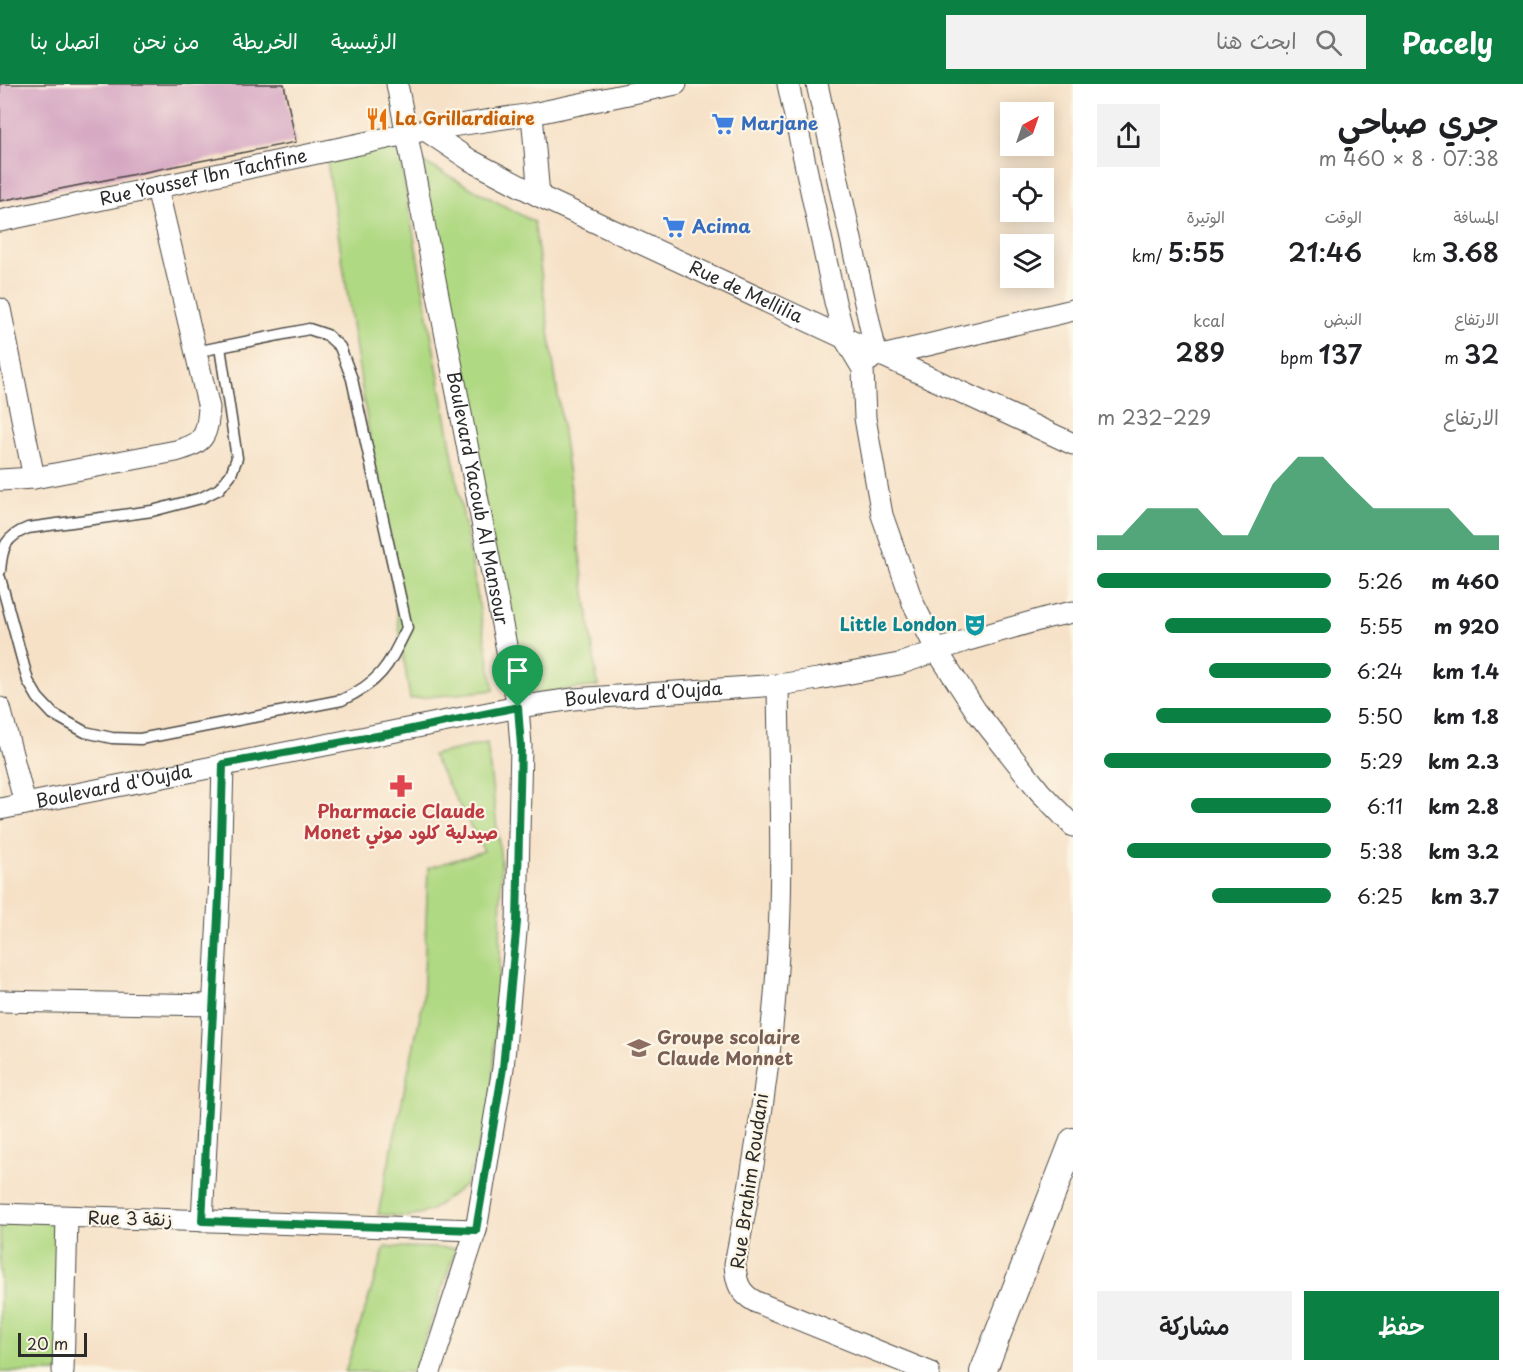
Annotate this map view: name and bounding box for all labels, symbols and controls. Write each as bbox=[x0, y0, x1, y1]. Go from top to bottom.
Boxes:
search box bbox=[946, 15, 1366, 69]
text: Pacely bbox=[1402, 21, 1493, 64]
text: ابحث هنا bbox=[1216, 23, 1297, 56]
text: اتصل بنا bbox=[30, 24, 100, 56]
text: من نحن bbox=[133, 24, 199, 56]
text: الخريطة bbox=[232, 24, 298, 56]
text: الرئيسية bbox=[331, 24, 397, 56]
icon: search bbox=[1312, 26, 1345, 59]
text: جري صباحي bbox=[1337, 95, 1499, 145]
north arrow bbox=[1000, 102, 1054, 156]
map controls bbox=[1000, 102, 1054, 288]
place label: La Grillardiaire bbox=[395, 104, 535, 131]
button: share bbox=[1097, 104, 1160, 167]
restaurant icon: La Grillardiaire bbox=[364, 106, 390, 132]
place label: Marjane bbox=[741, 109, 818, 136]
supermarket icon: Marjane bbox=[710, 111, 736, 137]
street label: Rue Youssef Ibn Tachfine bbox=[97, 141, 309, 211]
text: 07:38 · 8 × 460 m bbox=[1319, 143, 1499, 173]
button: locate bbox=[1000, 168, 1054, 222]
text: الوتيرة bbox=[1186, 204, 1225, 228]
text: الوقت bbox=[1325, 204, 1362, 228]
text: المسافة bbox=[1453, 204, 1499, 228]
place label: Acima bbox=[692, 212, 751, 239]
supermarket icon: Acima bbox=[661, 214, 687, 240]
text: 5:55 bbox=[1168, 232, 1225, 271]
text: 21:46 bbox=[1288, 232, 1362, 271]
text: 3.68 bbox=[1442, 232, 1499, 271]
button: layers bbox=[1000, 234, 1054, 288]
text: /km bbox=[1132, 243, 1168, 267]
text: km bbox=[1412, 243, 1442, 267]
street label: Rue de Mellilia bbox=[685, 253, 808, 329]
text: النبض bbox=[1324, 306, 1362, 330]
text: الارتفاع bbox=[1454, 306, 1499, 330]
text: kcal bbox=[1193, 308, 1225, 332]
text: 289 bbox=[1175, 332, 1225, 371]
text: 137 bbox=[1319, 334, 1362, 373]
text: 32 bbox=[1464, 334, 1499, 373]
text: bpm bbox=[1280, 345, 1319, 369]
text: m bbox=[1444, 345, 1464, 369]
street label: Boulevard Yacoub Al Mansour bbox=[441, 369, 517, 628]
text: 229–232 m bbox=[1097, 402, 1211, 432]
text: الارتفاع bbox=[1443, 402, 1499, 432]
text: 5:26 bbox=[1357, 566, 1403, 596]
text: 460 m bbox=[1431, 566, 1499, 596]
place label: Little London bbox=[840, 610, 957, 637]
text: 5:55 bbox=[1359, 611, 1403, 641]
text: 920 m bbox=[1434, 611, 1499, 641]
theatre icon: Little London bbox=[962, 612, 988, 638]
pin bbox=[492, 645, 543, 707]
icon: arrive bbox=[501, 654, 534, 687]
text: 6:24 bbox=[1356, 656, 1403, 686]
text: 1.4 km bbox=[1433, 656, 1499, 686]
street label: Boulevard d'Oujda bbox=[562, 674, 723, 712]
text: 5:50 bbox=[1357, 701, 1403, 731]
text: 1.8 km bbox=[1433, 701, 1499, 731]
text: 5:29 bbox=[1359, 746, 1403, 776]
text: 2.3 km bbox=[1428, 746, 1499, 776]
street label: Boulevard d'Oujda bbox=[33, 757, 194, 814]
pharmacy icon: Pharmacie Claude Monet صيدلية كلود موني bbox=[388, 773, 414, 799]
text: 6:11 bbox=[1367, 791, 1403, 821]
text: 2.8 km bbox=[1428, 791, 1499, 821]
place label: Pharmacie Claude Monet صيدلية كلود موني bbox=[304, 797, 498, 849]
text: 5:38 bbox=[1359, 836, 1403, 866]
text: 3.2 km bbox=[1428, 836, 1499, 866]
text: 6:25 bbox=[1357, 881, 1403, 911]
text: 3.7 km bbox=[1431, 881, 1499, 911]
place label: Groupe scolaire Claude Monnet bbox=[657, 1023, 801, 1071]
school or university icon: Groupe scolaire Claude Monnet bbox=[626, 1035, 652, 1061]
street label: Rue Brahim Roudani bbox=[723, 1091, 774, 1270]
street label: Rue 3 زنقة bbox=[87, 1203, 173, 1232]
button: مشاركة bbox=[1097, 1291, 1292, 1360]
button: حفظ bbox=[1304, 1291, 1499, 1360]
scale bar bbox=[18, 1330, 87, 1358]
text: 20 m bbox=[27, 1331, 68, 1355]

